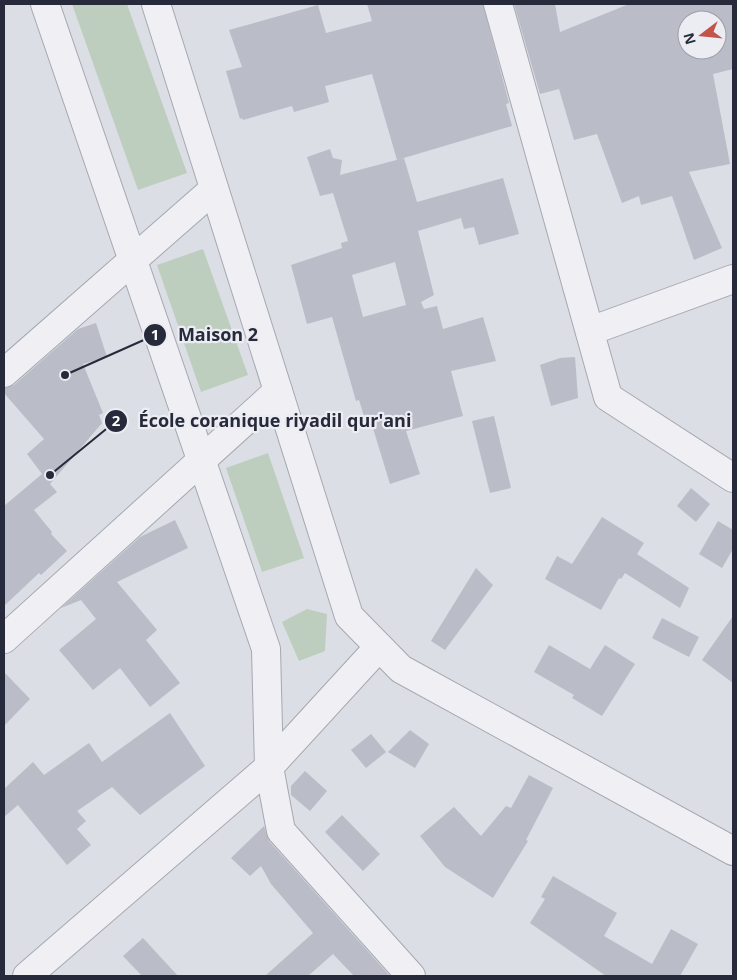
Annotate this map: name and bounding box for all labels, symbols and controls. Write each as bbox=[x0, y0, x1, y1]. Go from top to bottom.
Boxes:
north arrow bbox=[677, 10, 727, 60]
text: N bbox=[678, 31, 700, 47]
callout: Maison 2 bbox=[142, 318, 268, 351]
text: Maison 2 bbox=[178, 322, 258, 346]
text: 1 bbox=[151, 324, 159, 344]
callout: École coranique riyadil qur'ani bbox=[104, 404, 421, 437]
text: École coranique riyadil qur'ani bbox=[139, 408, 411, 432]
text: 2 bbox=[112, 410, 121, 430]

